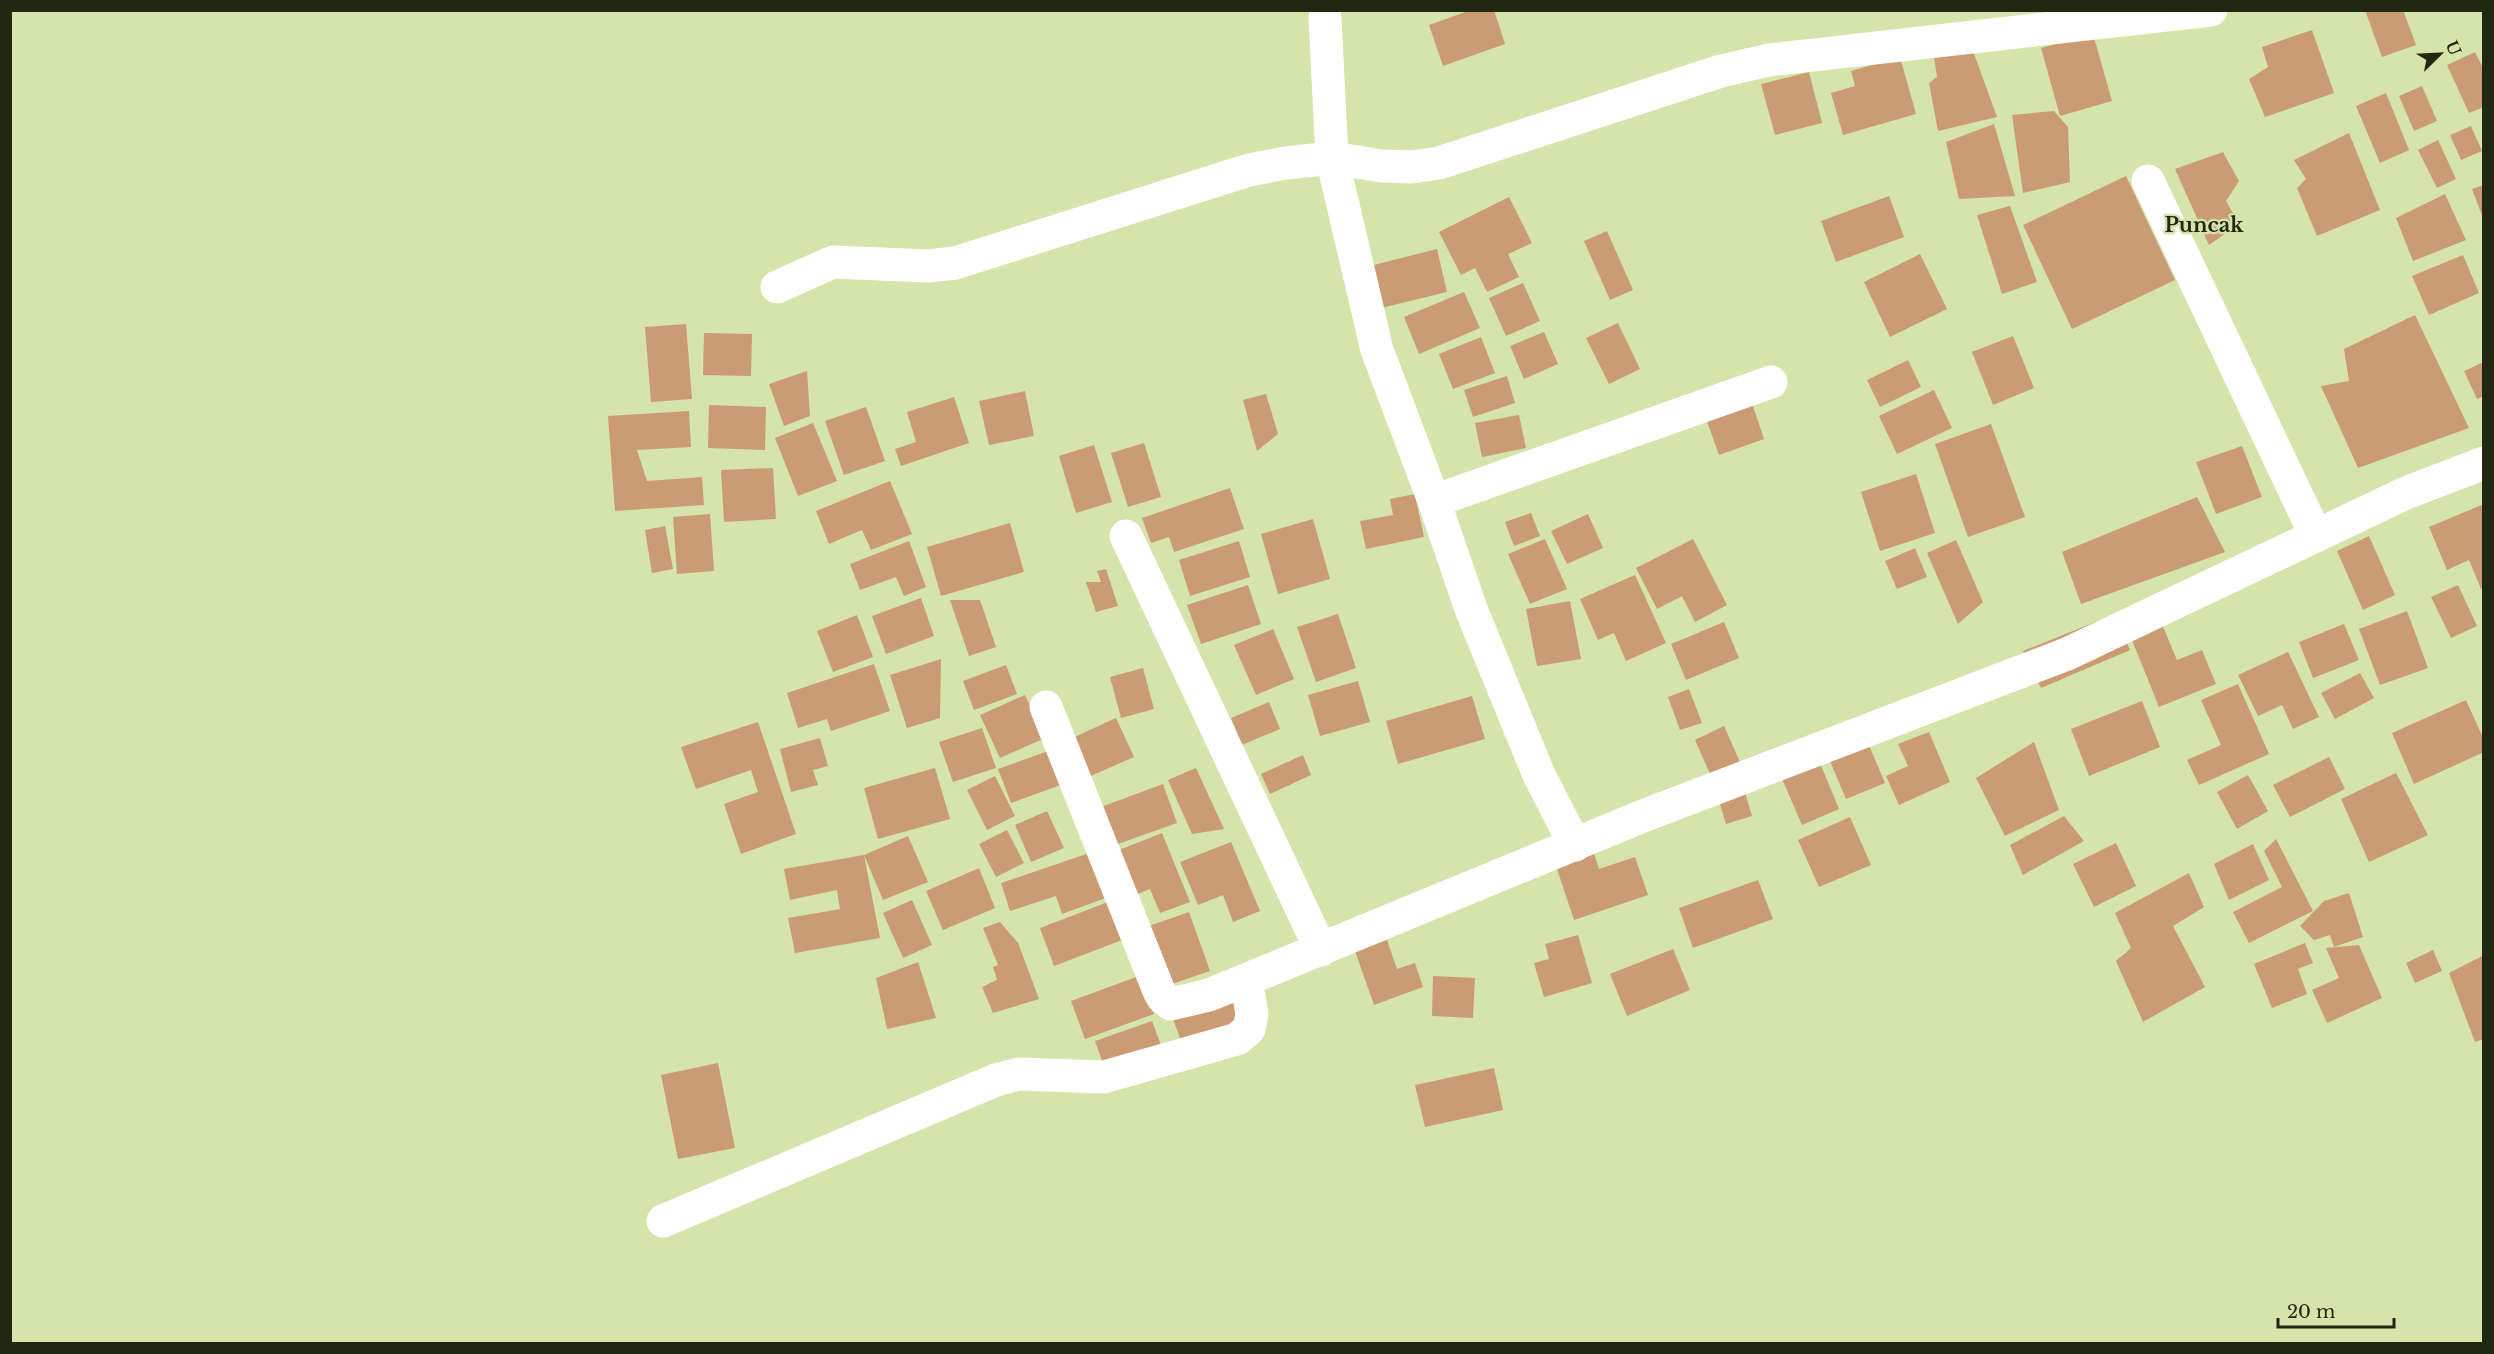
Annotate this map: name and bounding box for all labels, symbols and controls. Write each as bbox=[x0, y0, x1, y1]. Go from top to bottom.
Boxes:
north arrow bbox=[2410, 24, 2470, 84]
text: U bbox=[2442, 37, 2466, 58]
district label: Puncak bbox=[2164, 213, 2244, 237]
scale bar bbox=[2278, 1291, 2394, 1329]
text: 20 m bbox=[2287, 1301, 2335, 1323]

